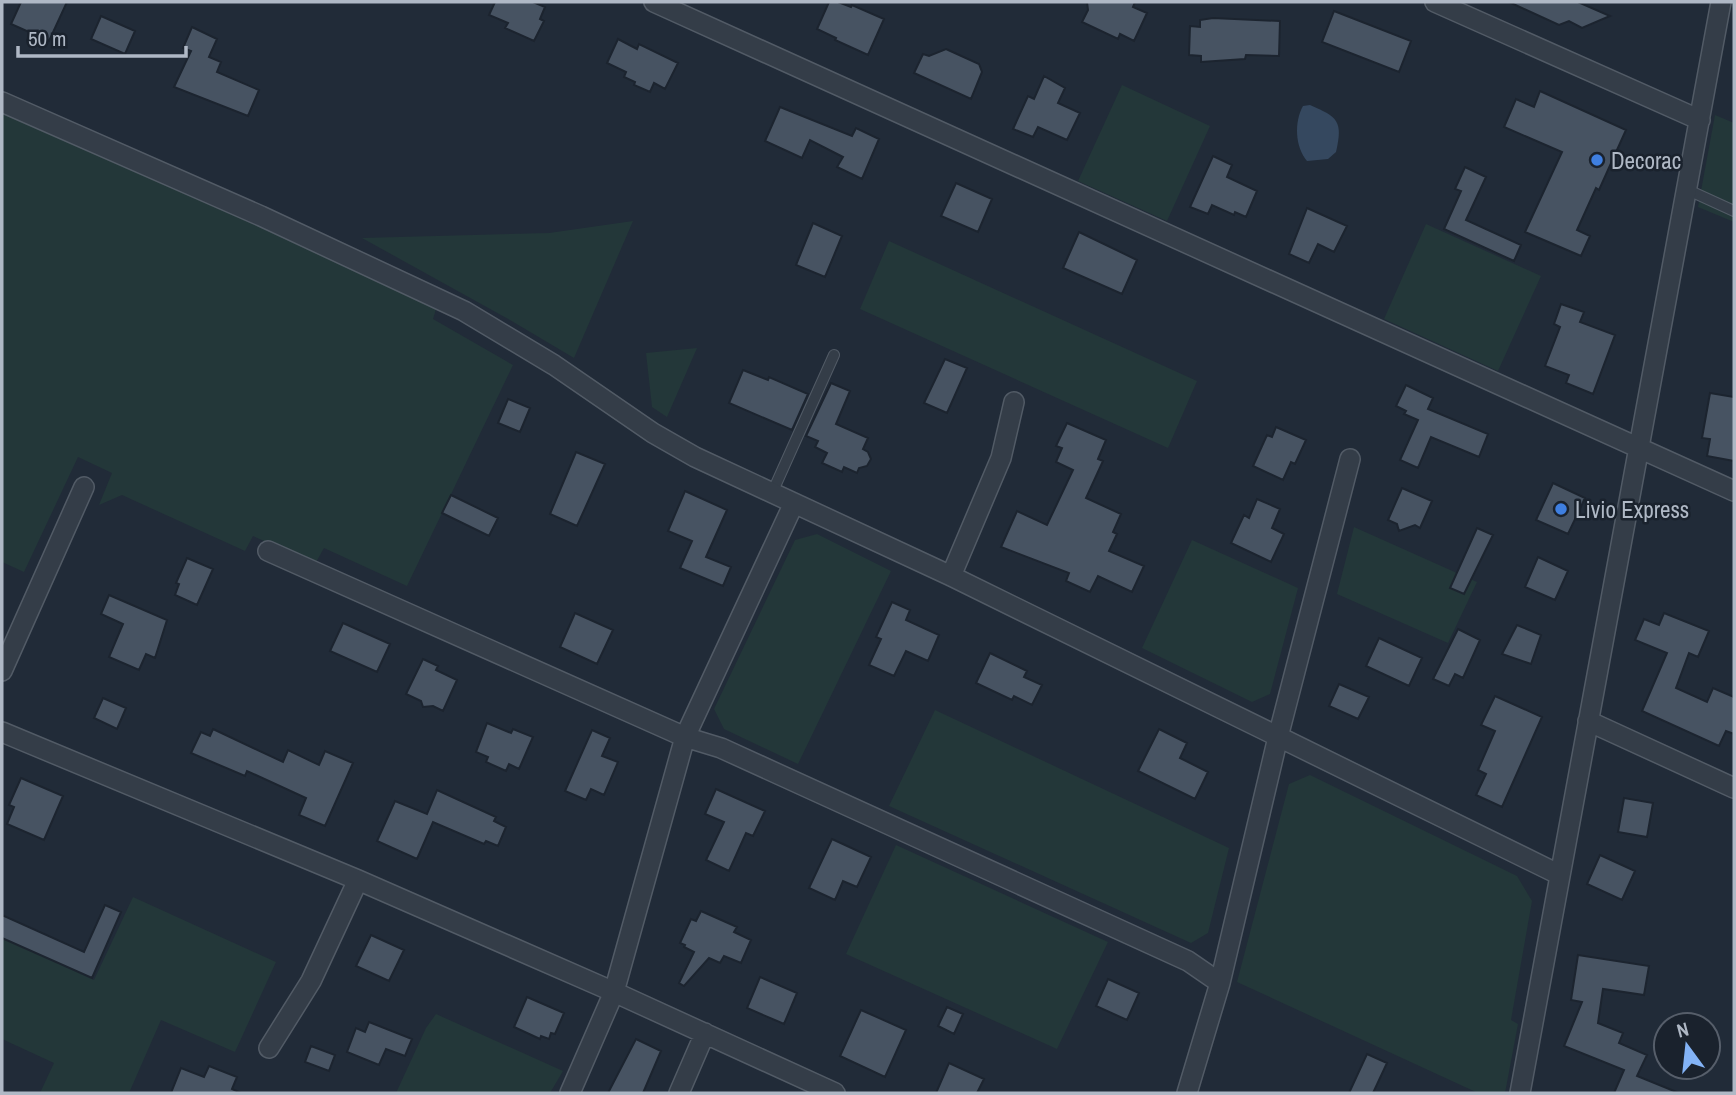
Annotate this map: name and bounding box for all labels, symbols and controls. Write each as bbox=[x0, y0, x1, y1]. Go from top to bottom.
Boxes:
scale bar bbox=[18, 14, 186, 58]
text: 50 m bbox=[28, 24, 66, 53]
place label: Decorac bbox=[1611, 145, 1681, 176]
marker: Decorac bbox=[1589, 152, 1605, 168]
place label: Livio Express bbox=[1575, 494, 1689, 525]
marker: Livio Express bbox=[1553, 501, 1569, 517]
north arrow bbox=[1652, 1011, 1722, 1081]
text: N bbox=[1674, 1016, 1691, 1044]

